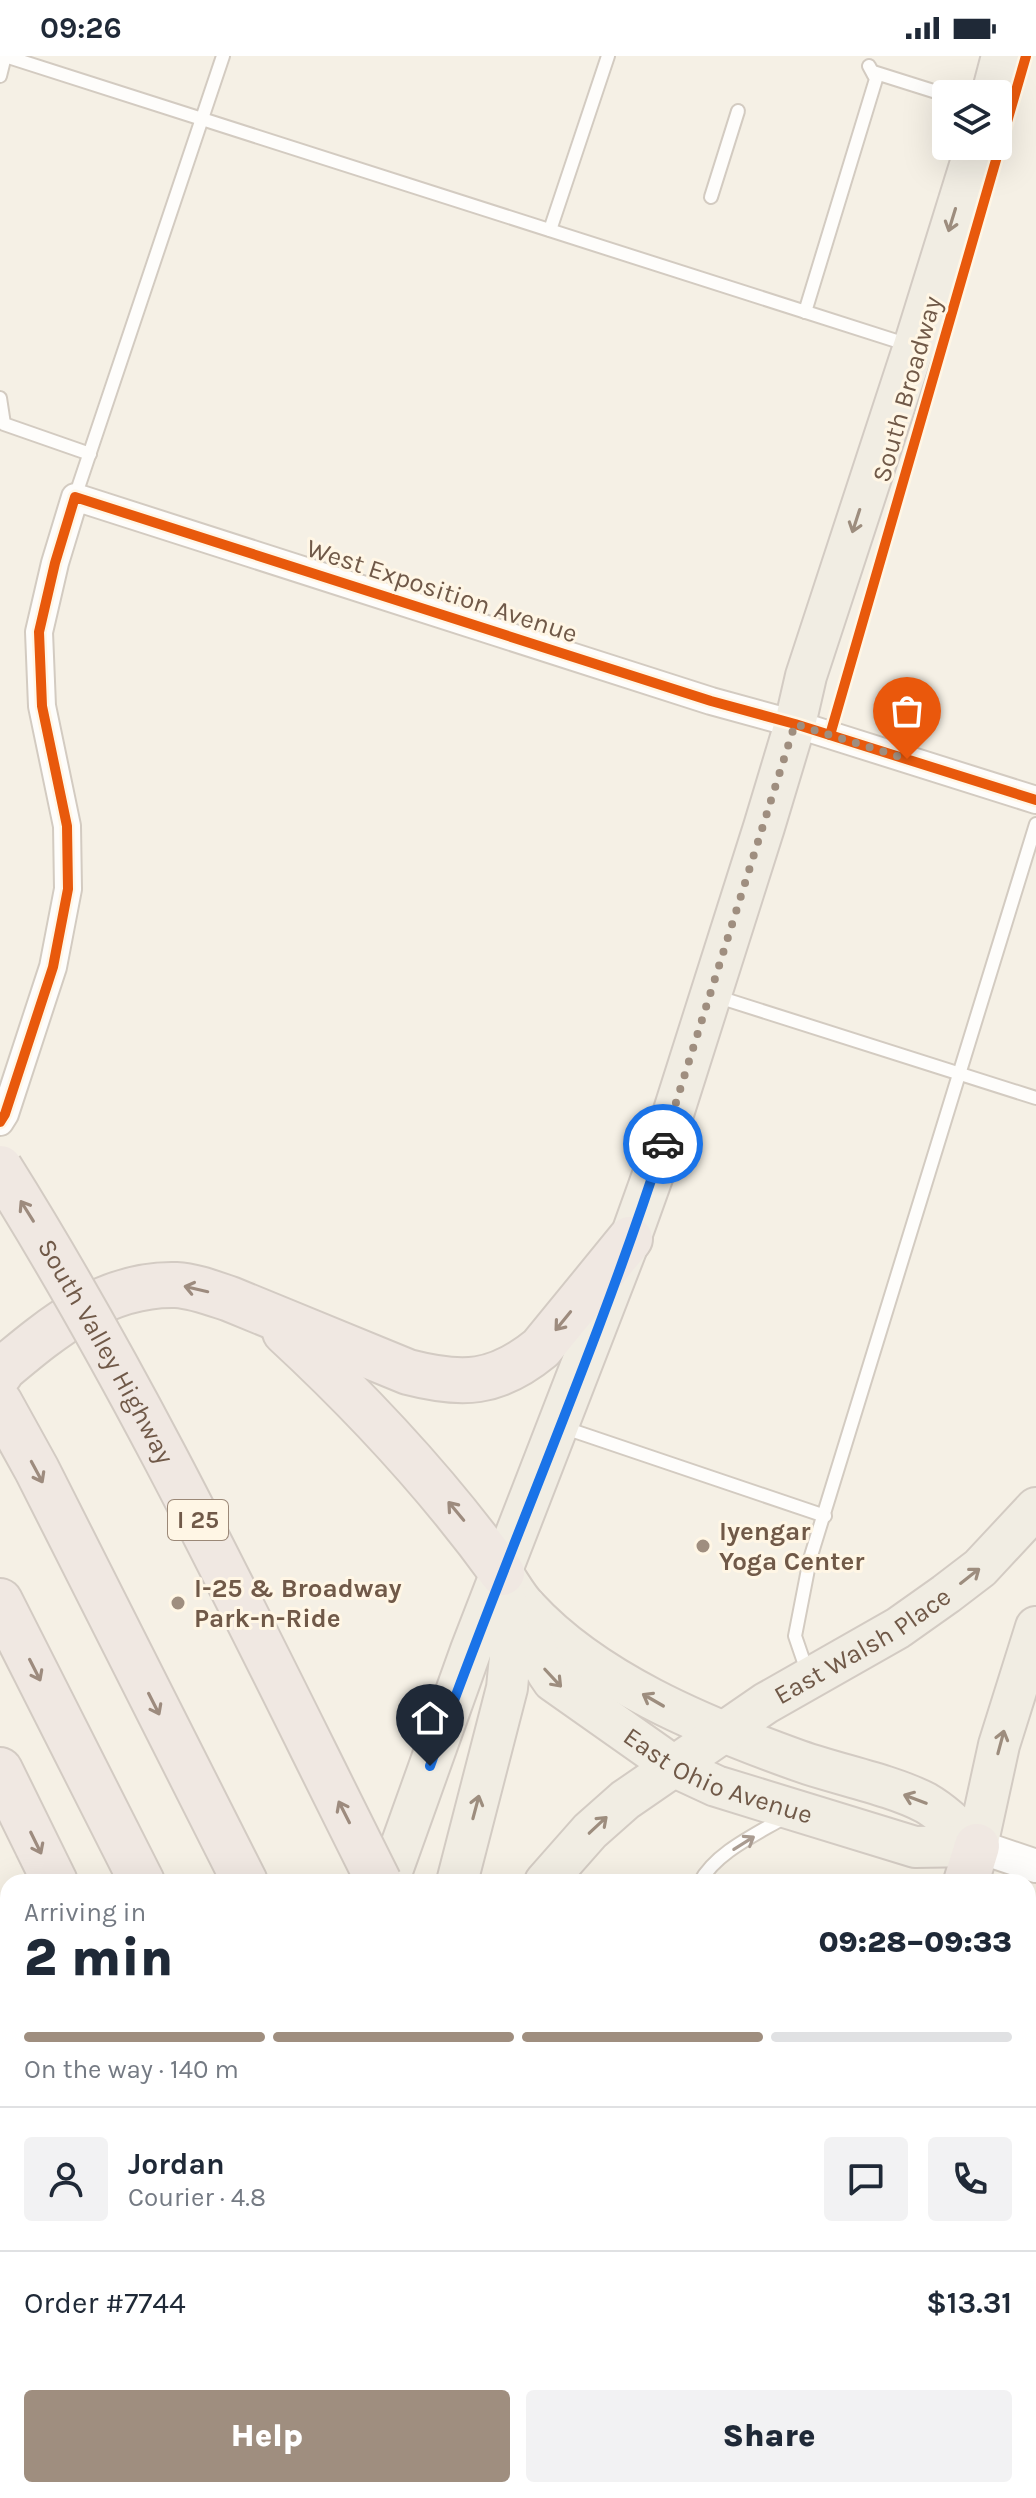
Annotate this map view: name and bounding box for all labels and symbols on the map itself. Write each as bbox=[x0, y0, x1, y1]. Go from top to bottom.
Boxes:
one-way arrow bbox=[944, 208, 959, 233]
street label: South Broadway bbox=[866, 292, 948, 486]
one-way arrow bbox=[848, 509, 863, 534]
street label: West Exposition Avenue bbox=[303, 532, 581, 650]
pin bbox=[873, 677, 941, 759]
courier bbox=[623, 1104, 703, 1184]
one-way arrow bbox=[19, 1200, 35, 1223]
street label: South Valley Highway bbox=[31, 1233, 181, 1469]
one-way arrow bbox=[184, 1281, 210, 1296]
one-way arrow bbox=[555, 1310, 572, 1331]
one-way arrow bbox=[30, 1459, 46, 1483]
road number: I 25 bbox=[168, 1500, 228, 1540]
one-way arrow bbox=[447, 1501, 465, 1522]
place label: Iyengar Yoga Center bbox=[719, 1516, 865, 1577]
marker: Iyengar Yoga Center bbox=[694, 1537, 712, 1555]
one-way arrow bbox=[959, 1567, 980, 1585]
place label: I-25 & Broadway Park-n-Ride bbox=[194, 1573, 402, 1634]
street label: East Walsh Place bbox=[768, 1580, 957, 1711]
marker: I-25 & Broadway Park-n-Ride bbox=[169, 1594, 187, 1612]
one-way arrow bbox=[28, 1658, 43, 1682]
one-way arrow bbox=[543, 1667, 562, 1688]
pin bbox=[396, 1684, 464, 1766]
one-way arrow bbox=[147, 1692, 162, 1716]
one-way arrow bbox=[642, 1692, 665, 1708]
street label: East Ohio Avenue bbox=[618, 1720, 817, 1830]
one-way arrow bbox=[994, 1730, 1009, 1756]
one-way arrow bbox=[903, 1791, 928, 1805]
one-way arrow bbox=[470, 1794, 485, 1820]
one-way arrow bbox=[335, 1801, 351, 1825]
one-way arrow bbox=[587, 1816, 607, 1834]
one-way arrow bbox=[29, 1830, 44, 1854]
one-way arrow bbox=[732, 1835, 755, 1851]

